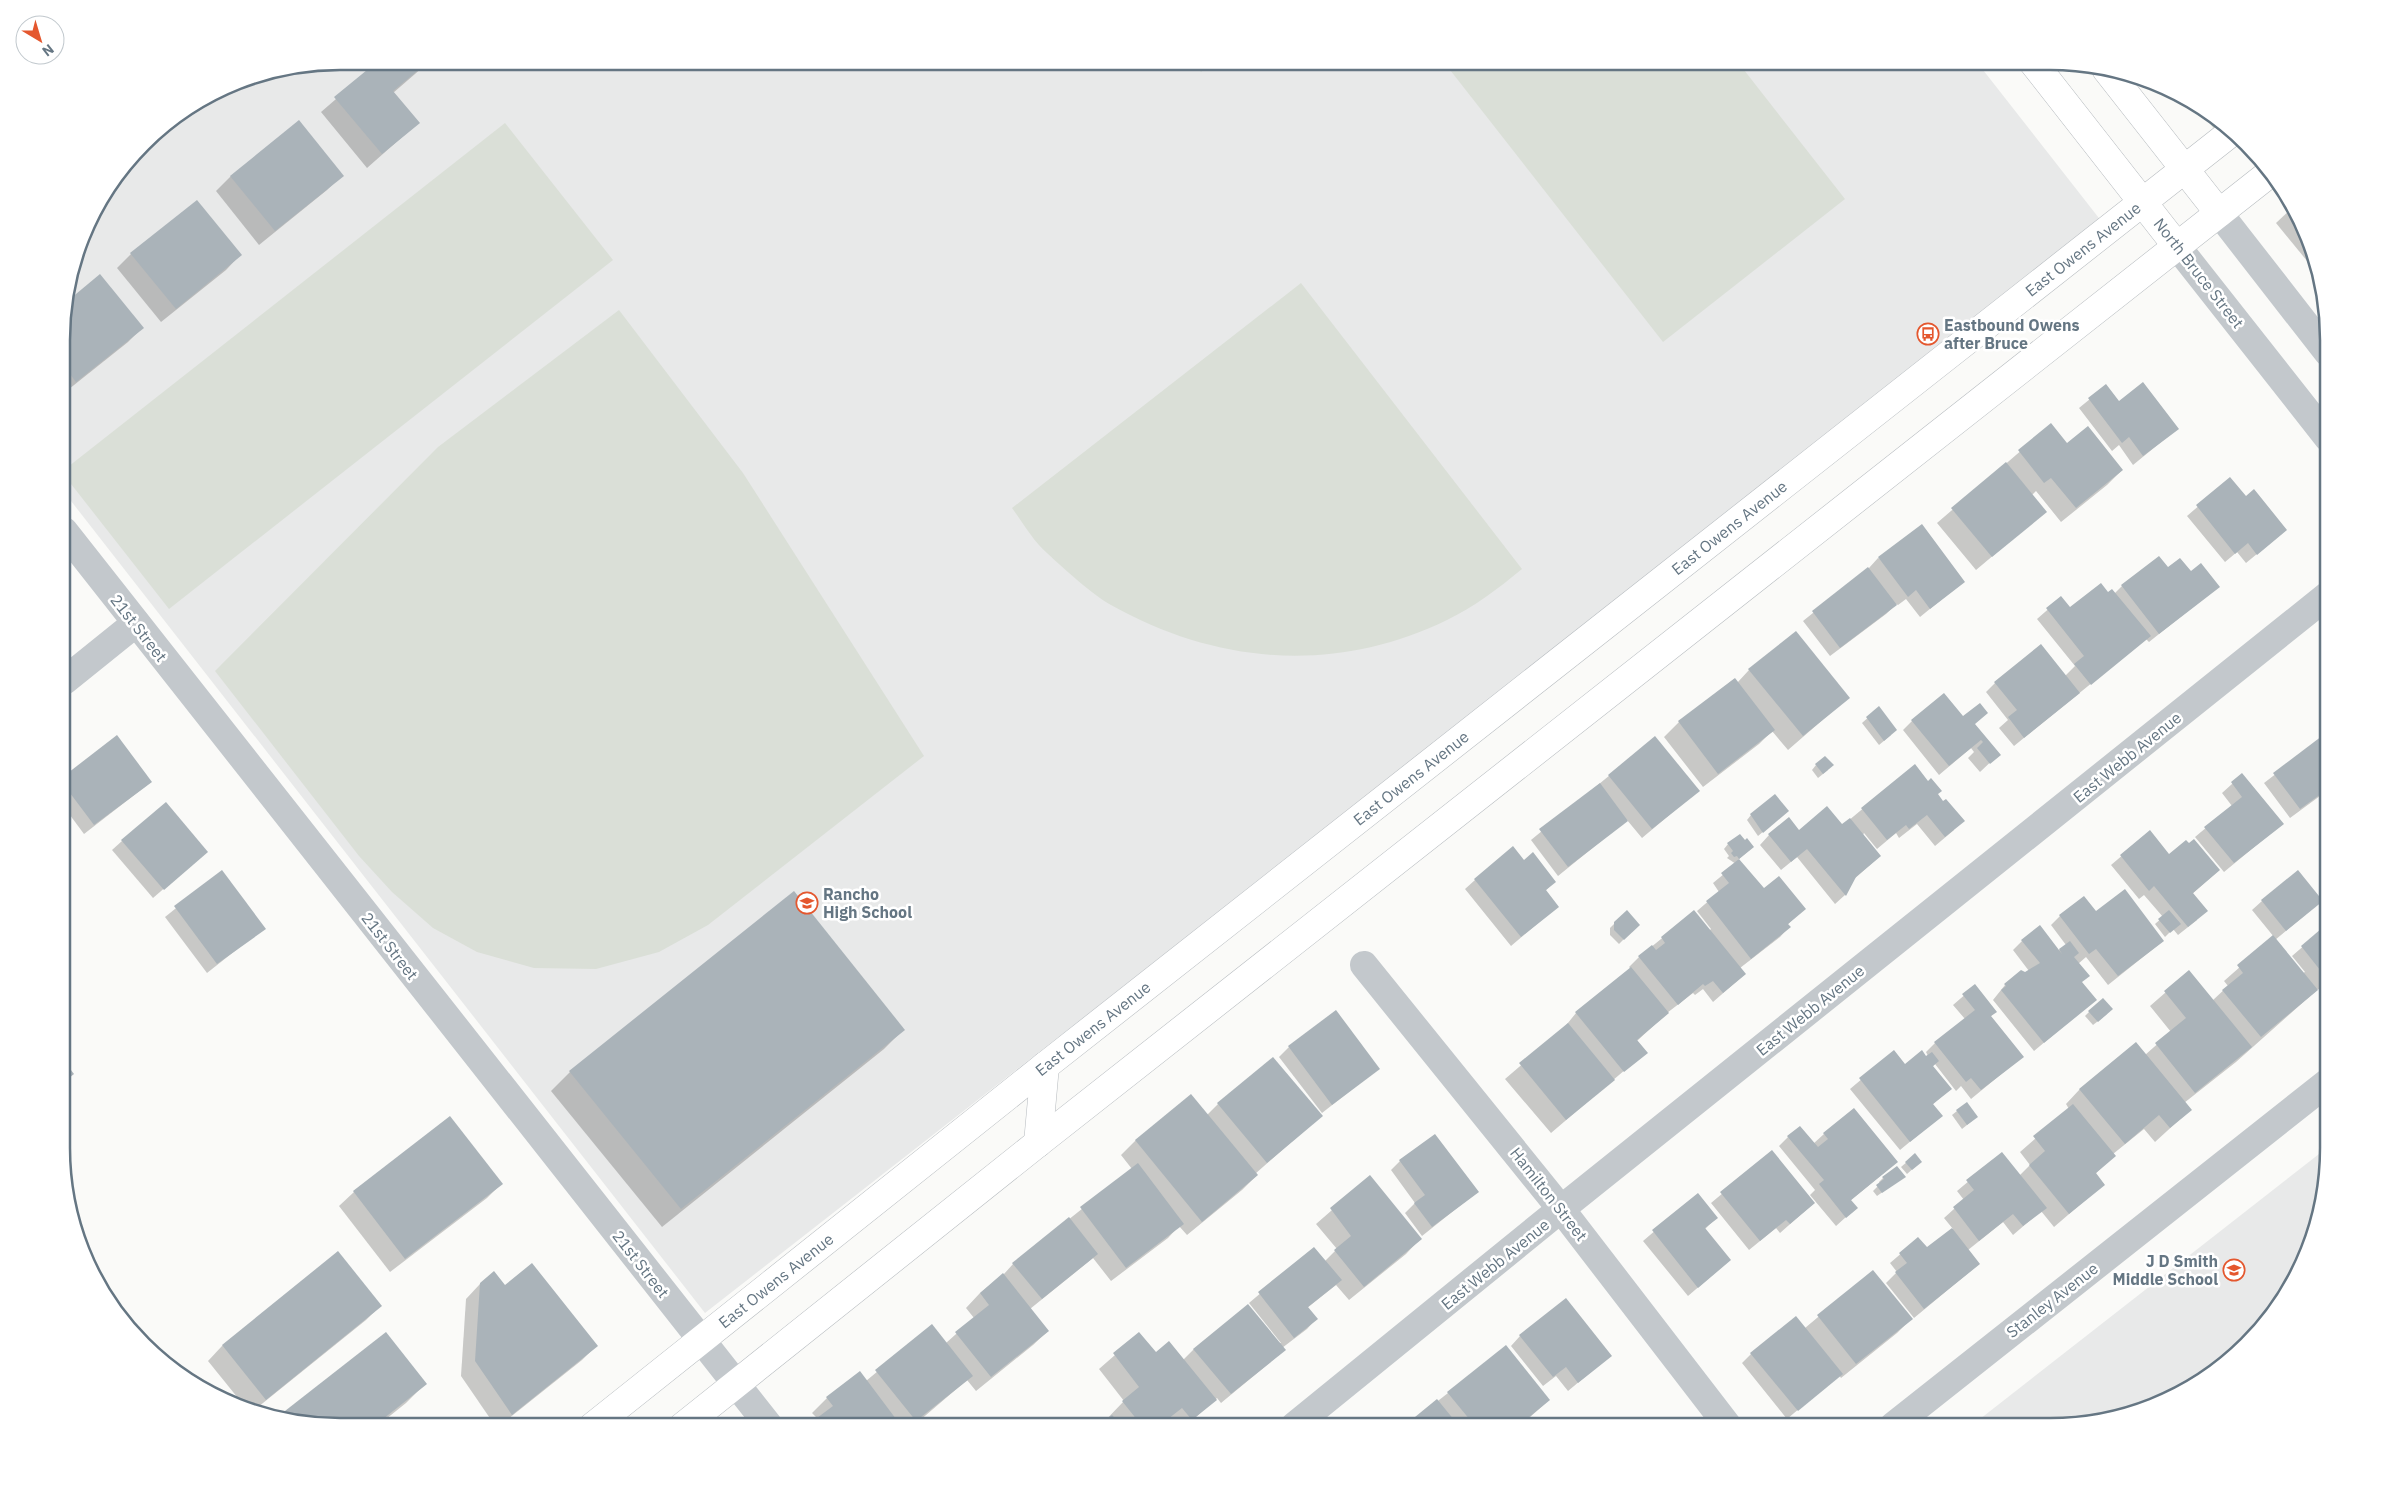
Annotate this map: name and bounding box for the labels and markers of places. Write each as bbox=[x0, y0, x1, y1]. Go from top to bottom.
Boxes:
place label: Eastbound Owens after Bruce bbox=[1944, 315, 2080, 353]
bus stop icon: Eastbound Owens after Bruce bbox=[1916, 322, 1940, 346]
place label: Rancho High School bbox=[823, 884, 912, 922]
school or university icon: Rancho High School bbox=[795, 891, 819, 915]
place label: J D Smith Middle School bbox=[2113, 1251, 2218, 1289]
school or university icon: J D Smith Middle School bbox=[2222, 1258, 2246, 1282]

